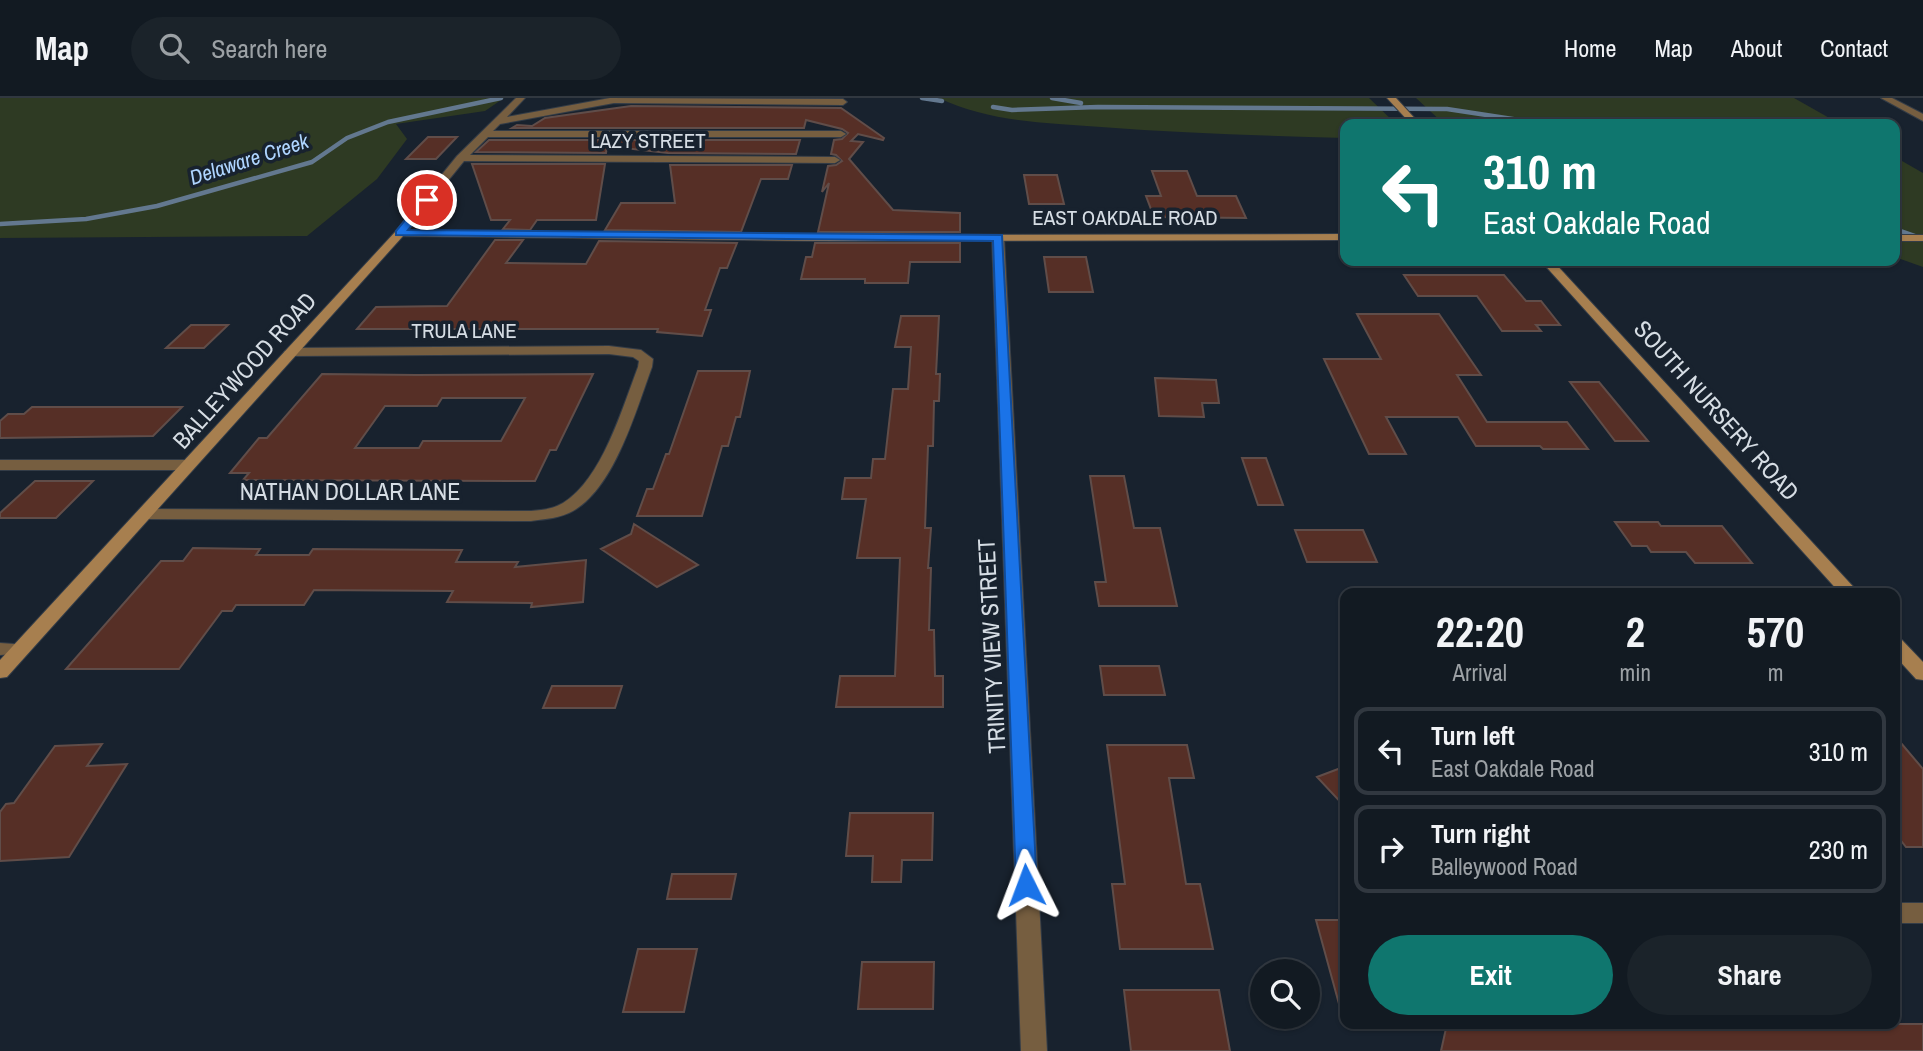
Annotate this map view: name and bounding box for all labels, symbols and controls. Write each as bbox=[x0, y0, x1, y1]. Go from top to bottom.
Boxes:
search box bbox=[131, 17, 621, 80]
text: Map bbox=[35, 26, 89, 70]
icon: search bbox=[155, 29, 193, 67]
text: Search here bbox=[211, 31, 327, 66]
text: Home bbox=[1564, 32, 1616, 64]
text: Map bbox=[1654, 32, 1693, 64]
text: About bbox=[1731, 32, 1782, 64]
text: Contact bbox=[1820, 32, 1888, 64]
water label: Delaware Creek bbox=[186, 126, 314, 192]
street label: LAZY STREET bbox=[590, 126, 706, 155]
text: 310 m bbox=[1483, 138, 1597, 204]
icon: left bbox=[1368, 147, 1459, 238]
pin bbox=[397, 170, 457, 230]
icon: arrive bbox=[408, 181, 446, 219]
text: East Oakdale Road bbox=[1483, 201, 1711, 244]
street label: EAST OAKDALE ROAD bbox=[1032, 203, 1218, 232]
street label: BALLEYWOOD ROAD bbox=[165, 285, 323, 455]
street label: SOUTH NURSERY ROAD bbox=[1627, 313, 1807, 507]
street label: TRULA LANE bbox=[411, 316, 517, 345]
street label: NATHAN DOLLAR LANE bbox=[240, 475, 460, 507]
street label: TRINITY VIEW STREET bbox=[969, 538, 1013, 754]
text: 22:20 bbox=[1436, 604, 1524, 660]
text: 2 bbox=[1626, 604, 1645, 660]
text: 570 bbox=[1747, 604, 1804, 660]
text: Arrival bbox=[1453, 657, 1507, 688]
text: min bbox=[1620, 657, 1651, 688]
text: m bbox=[1768, 657, 1783, 688]
text: Turn left bbox=[1431, 718, 1515, 753]
icon: left bbox=[1372, 732, 1410, 770]
text: 310 m bbox=[1809, 734, 1868, 769]
text: East Oakdale Road bbox=[1431, 753, 1595, 784]
text: Turn right bbox=[1431, 816, 1530, 851]
icon: right bbox=[1372, 830, 1410, 868]
text: 230 m bbox=[1809, 832, 1868, 867]
position arrow bbox=[989, 848, 1063, 922]
text: Balleywood Road bbox=[1431, 851, 1578, 882]
button: Exit bbox=[1368, 935, 1613, 1015]
button: Share bbox=[1627, 935, 1872, 1015]
map controls bbox=[1250, 959, 1320, 1029]
button: search bbox=[1250, 959, 1320, 1029]

